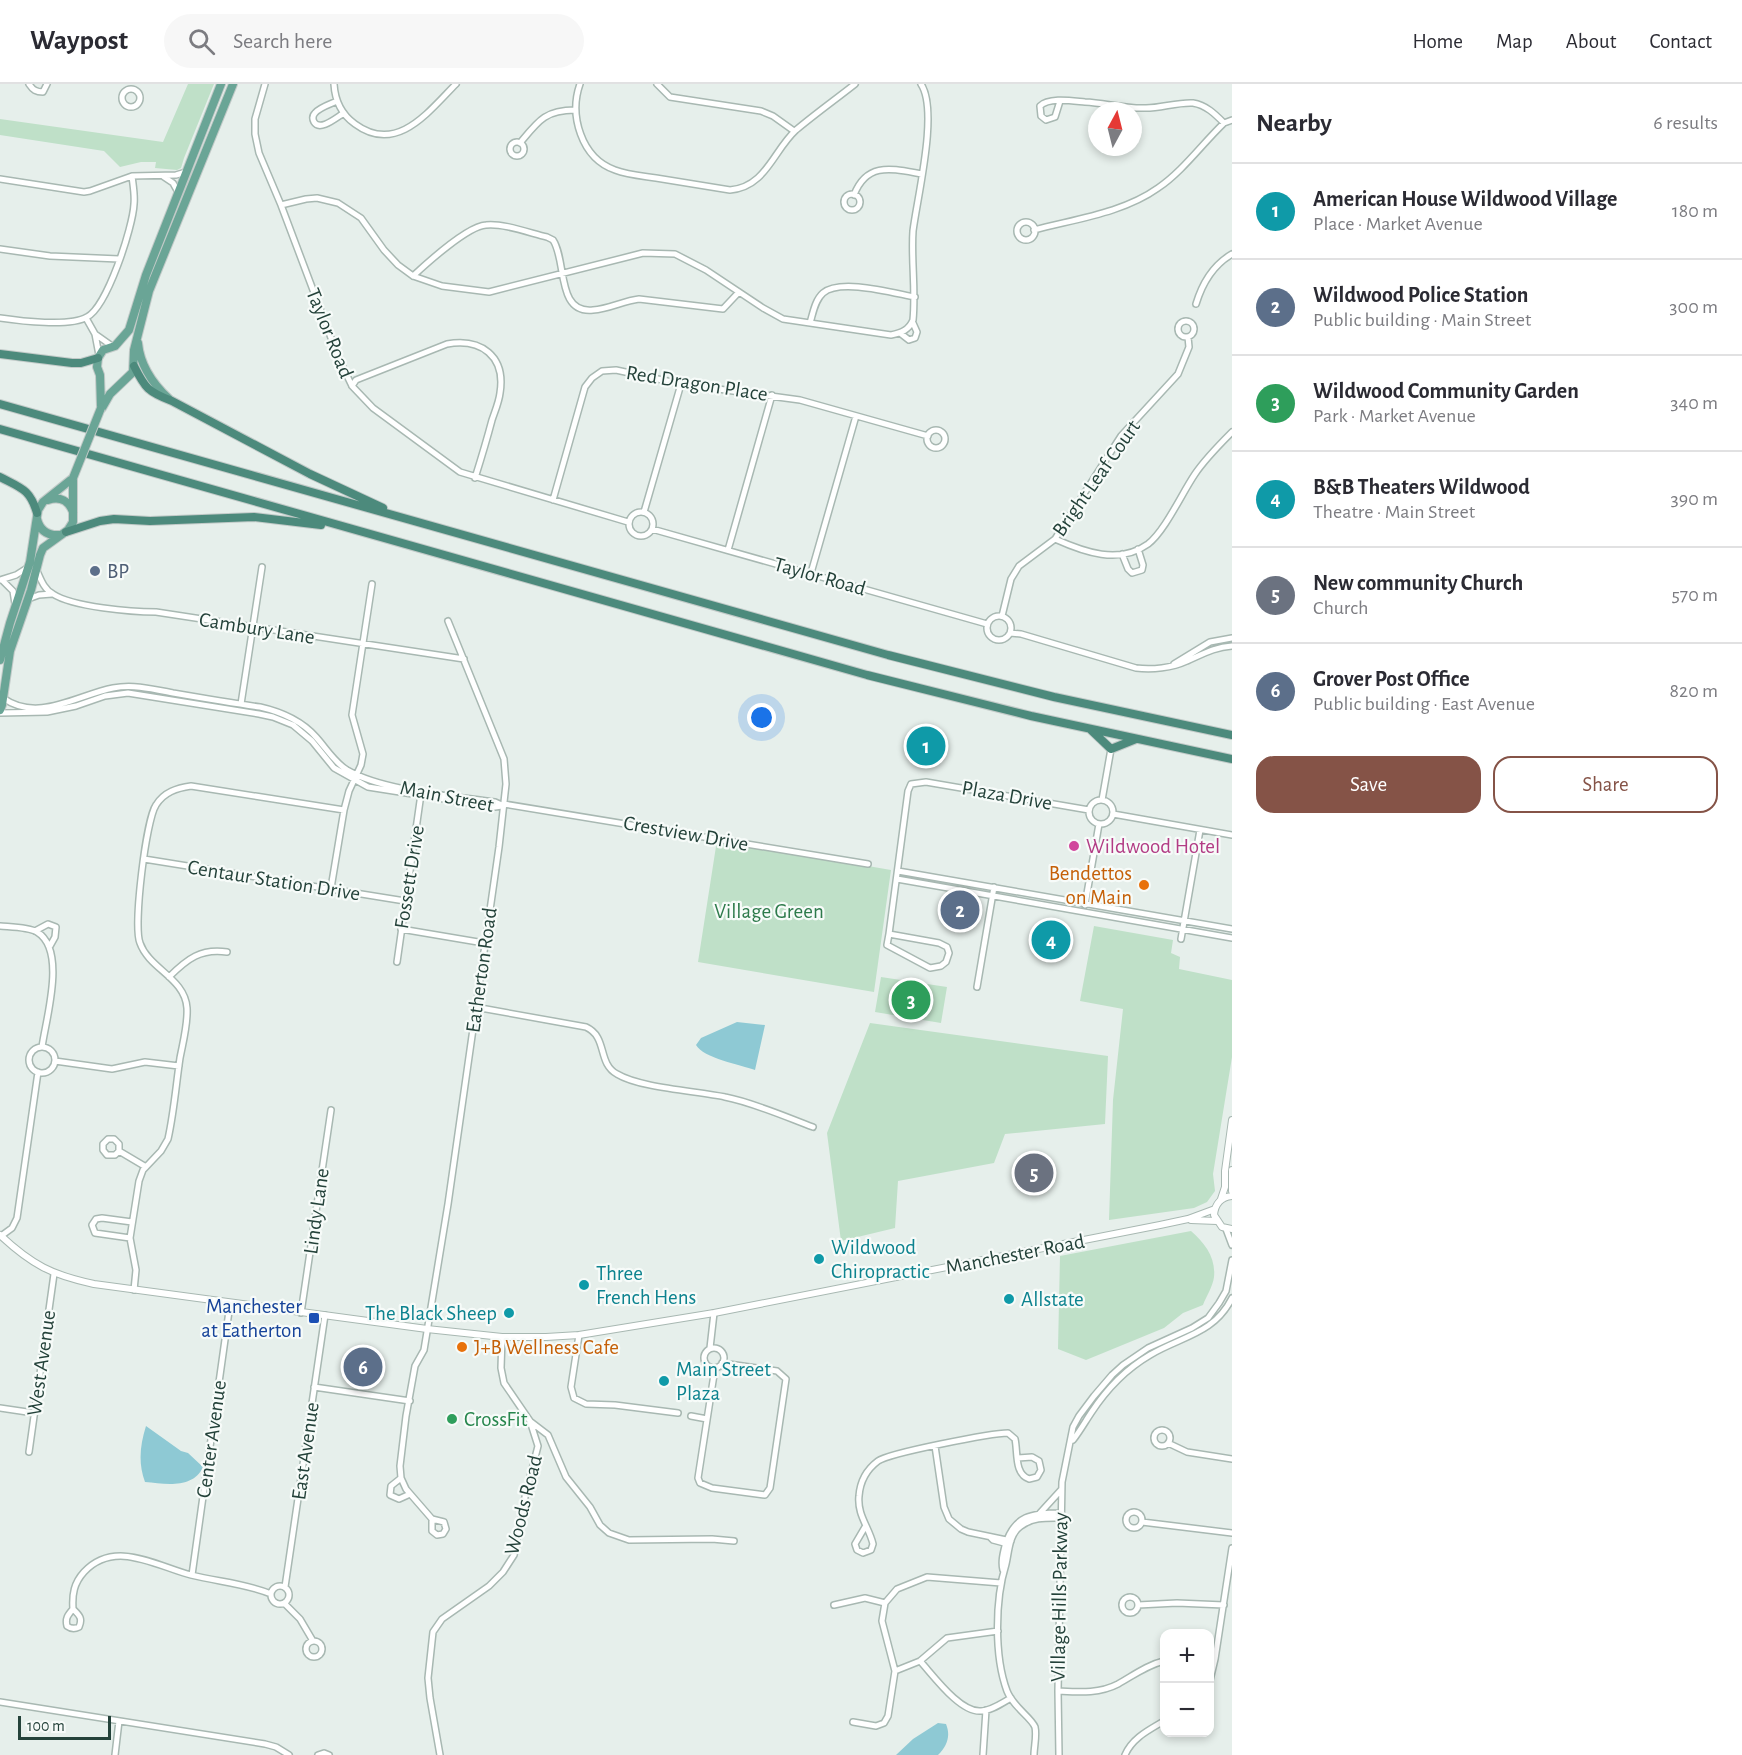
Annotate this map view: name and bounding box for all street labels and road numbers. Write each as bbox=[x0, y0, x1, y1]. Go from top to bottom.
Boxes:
street label: Taylor Road bbox=[302, 285, 357, 381]
street label: Red Dragon Place bbox=[625, 362, 769, 405]
street label: Bright Leaf Court bbox=[1049, 416, 1144, 540]
street label: Taylor Road bbox=[771, 553, 868, 600]
street label: Cambury Lane bbox=[198, 609, 316, 648]
street label: Main Street bbox=[398, 777, 496, 816]
street label: Plaza Drive bbox=[960, 777, 1054, 814]
street label: Crestview Drive bbox=[622, 812, 750, 855]
street label: Fossett Drive bbox=[391, 824, 428, 930]
street label: Centaur Station Drive bbox=[186, 856, 362, 905]
street label: Eatherton Road bbox=[462, 906, 501, 1034]
street label: Lindy Lane bbox=[300, 1167, 333, 1255]
street label: Manchester Road bbox=[944, 1231, 1087, 1278]
street label: West Avenue bbox=[24, 1309, 59, 1417]
street label: Center Avenue bbox=[193, 1379, 230, 1499]
street label: East Avenue bbox=[288, 1401, 323, 1501]
street label: Woods Road bbox=[501, 1453, 546, 1557]
street label: Village Hills Parkway bbox=[1048, 1512, 1071, 1682]

